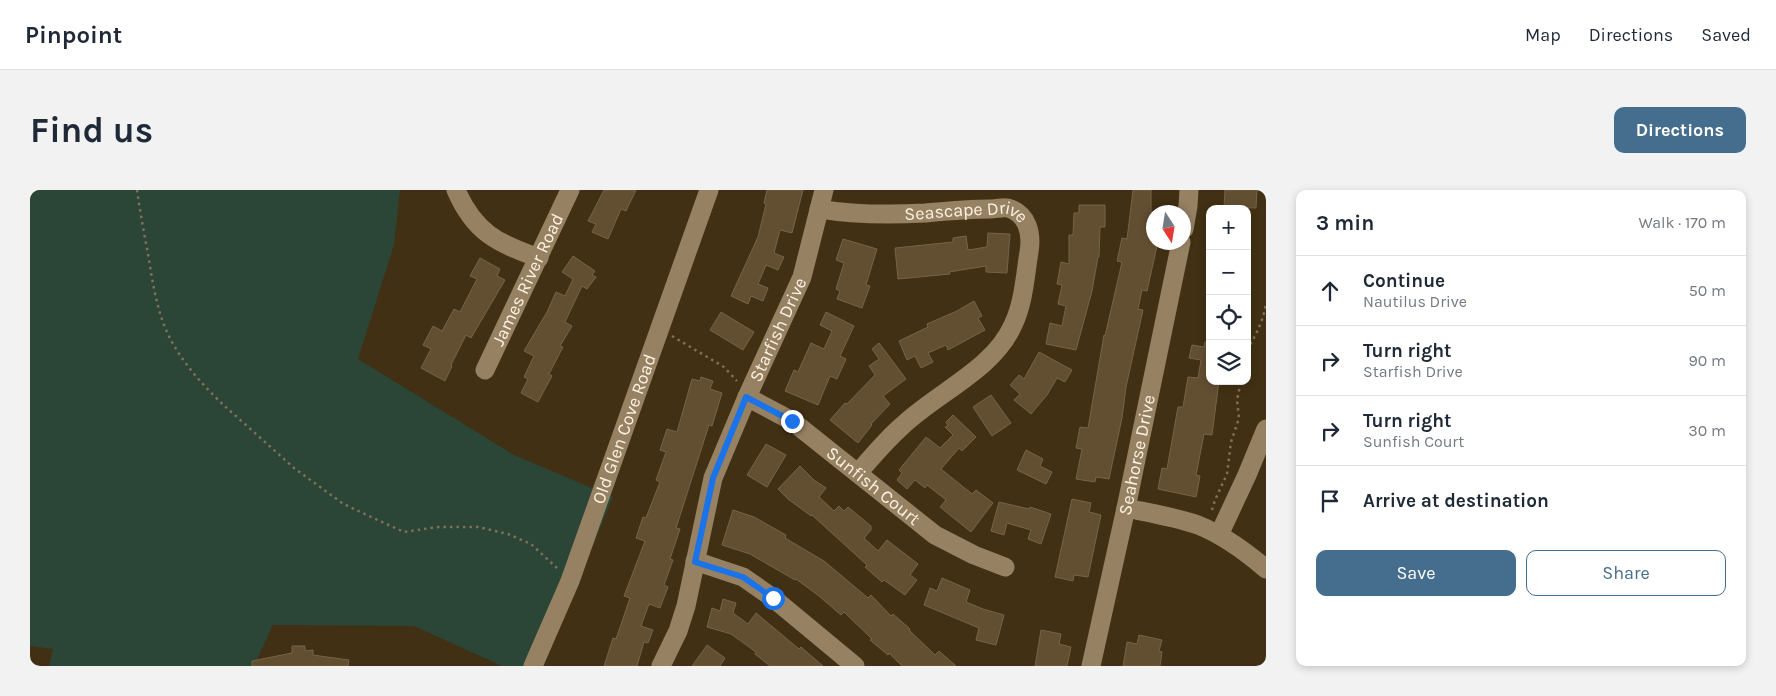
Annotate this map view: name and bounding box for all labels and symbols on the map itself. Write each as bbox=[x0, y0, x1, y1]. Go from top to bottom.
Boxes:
street label: Seascape Drive bbox=[904, 197, 1033, 227]
north arrow bbox=[1146, 205, 1191, 250]
street label: James River Road bbox=[487, 210, 568, 349]
street label: Starfish Drive bbox=[744, 274, 811, 385]
street label: Old Glen Cove Road bbox=[587, 351, 661, 507]
street label: Seahorse Drive bbox=[1114, 393, 1160, 517]
route end bbox=[781, 410, 804, 433]
street label: Sunfish Court bbox=[822, 442, 925, 530]
route start bbox=[762, 587, 785, 610]

